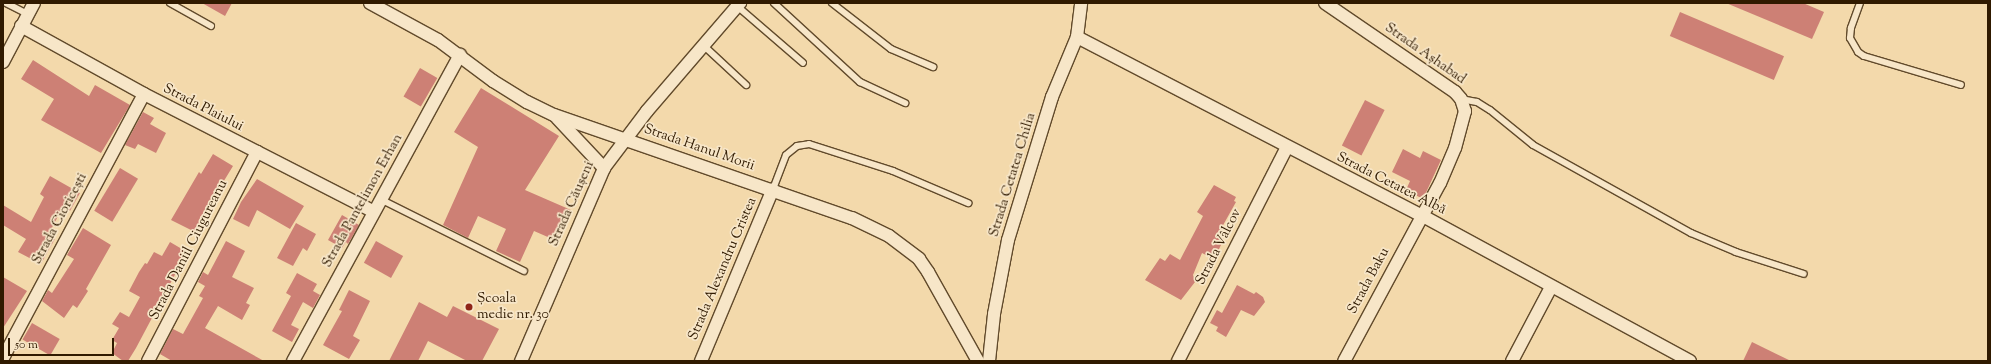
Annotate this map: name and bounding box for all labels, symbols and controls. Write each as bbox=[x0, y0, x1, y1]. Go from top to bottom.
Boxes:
street label: Strada Așhabad bbox=[1381, 20, 1469, 88]
street label: Strada Plaiului bbox=[160, 81, 246, 135]
street label: Strada Cetatea Chilia bbox=[986, 111, 1040, 239]
street label: Strada Hanul Morii bbox=[641, 121, 757, 175]
street label: Strada Pantelimon Erhan bbox=[319, 131, 407, 271]
street label: Strada Cetatea Albă bbox=[1333, 149, 1449, 219]
street label: Strada Căușeni bbox=[546, 159, 598, 249]
street label: Strada Cioricești bbox=[29, 171, 91, 267]
street label: Strada Daniil Ciugureanu bbox=[146, 177, 232, 323]
street label: Strada Alexandru Cristea bbox=[685, 195, 761, 343]
street label: Strada Vâlcov bbox=[1193, 206, 1245, 288]
street label: Strada Baku bbox=[1345, 245, 1393, 317]
place label: Şcoala medie nr. 30 bbox=[477, 291, 549, 324]
marker: Şcoala medie nr. 30 bbox=[464, 302, 474, 312]
scale bar bbox=[10, 330, 116, 356]
text: 50 m bbox=[15, 336, 38, 354]

